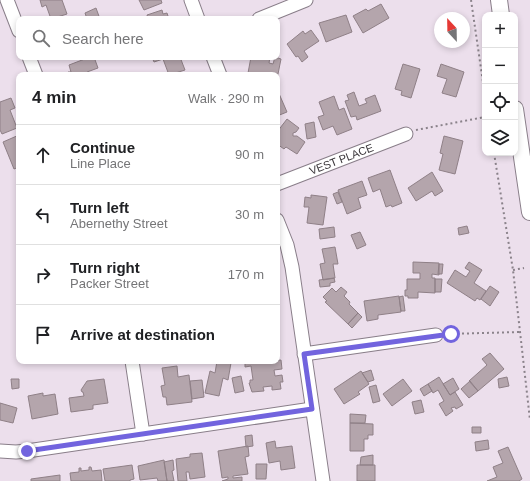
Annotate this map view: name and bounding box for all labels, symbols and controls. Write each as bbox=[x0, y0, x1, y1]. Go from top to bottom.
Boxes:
north arrow bbox=[434, 12, 470, 48]
map controls bbox=[482, 12, 518, 156]
button: + bbox=[482, 12, 518, 48]
search box bbox=[16, 16, 280, 60]
icon: search bbox=[30, 27, 52, 49]
text: Search here bbox=[62, 30, 144, 47]
button: − bbox=[482, 48, 518, 84]
button: locate bbox=[482, 84, 518, 120]
text: 4 min bbox=[32, 88, 76, 107]
text: Walk · 290 m bbox=[188, 91, 264, 106]
button: layers bbox=[482, 120, 518, 156]
text: Continue bbox=[70, 139, 135, 156]
street label: VEST PLACE bbox=[308, 141, 375, 177]
icon: ahead bbox=[32, 144, 54, 166]
text: 90 m bbox=[235, 147, 264, 162]
text: Line Place bbox=[70, 156, 131, 171]
text: Turn left bbox=[70, 199, 129, 216]
icon: left bbox=[32, 204, 54, 226]
text: 30 m bbox=[235, 207, 264, 222]
text: Abernethy Street bbox=[70, 216, 168, 231]
text: Turn right bbox=[70, 259, 140, 276]
icon: right bbox=[32, 264, 54, 286]
text: 170 m bbox=[228, 267, 264, 282]
text: Packer Street bbox=[70, 276, 149, 291]
icon: arrive bbox=[32, 324, 54, 346]
route start bbox=[442, 325, 460, 343]
text: Arrive at destination bbox=[70, 326, 215, 343]
route end bbox=[18, 442, 36, 460]

